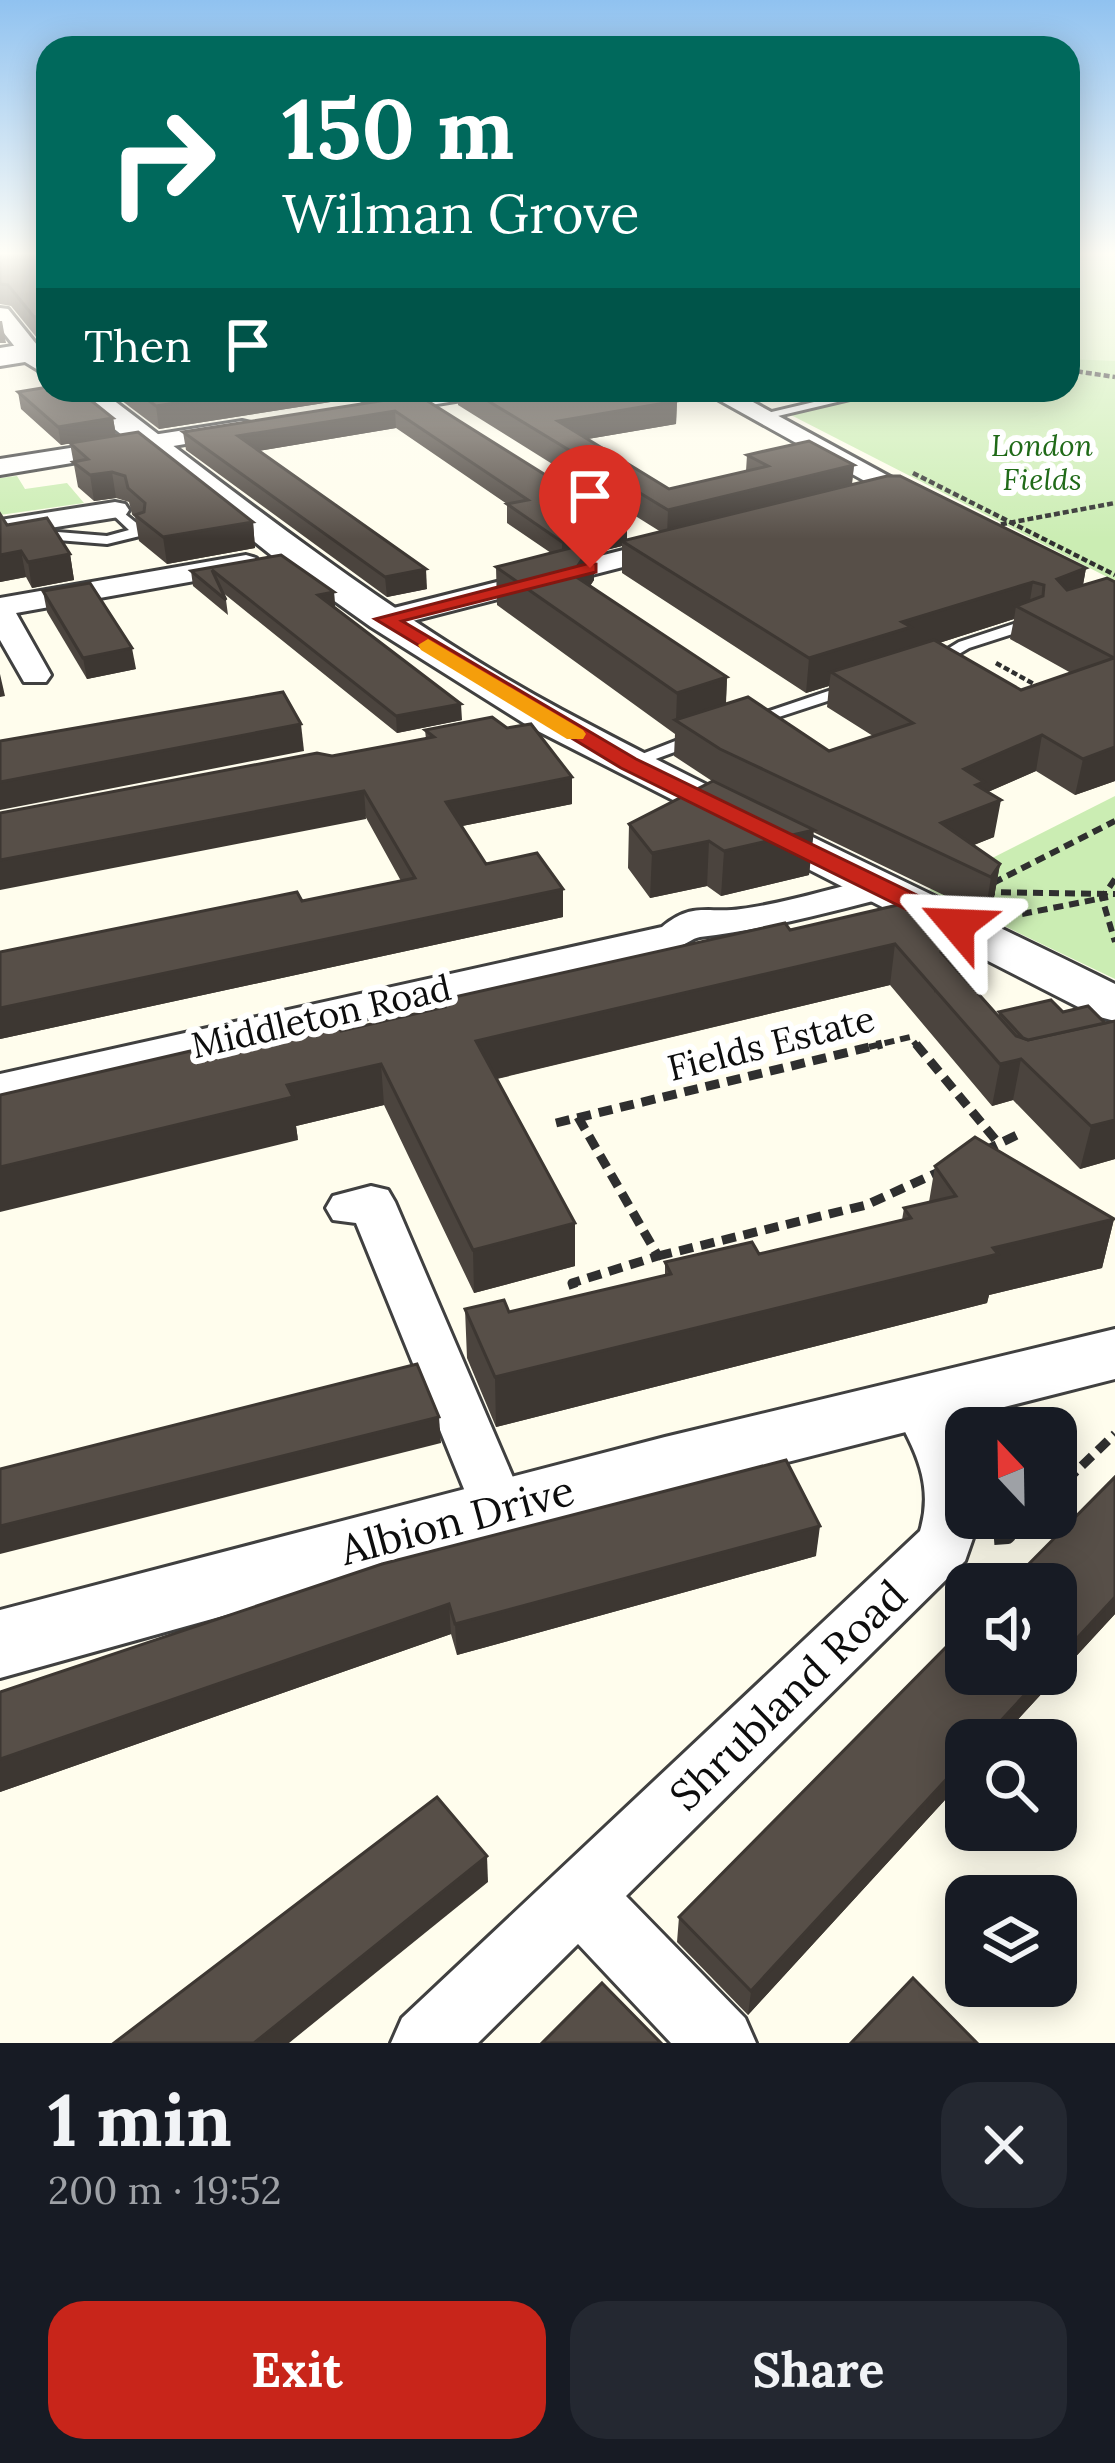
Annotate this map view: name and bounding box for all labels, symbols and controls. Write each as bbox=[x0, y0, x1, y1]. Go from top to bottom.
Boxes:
text: 150 m bbox=[282, 74, 514, 182]
icon: right bbox=[84, 84, 240, 240]
text: Wilman Grove bbox=[282, 179, 639, 248]
icon: arrive bbox=[215, 312, 281, 378]
text: Then bbox=[84, 317, 191, 374]
park label: London Fields bbox=[991, 426, 1094, 498]
pin bbox=[539, 445, 641, 568]
icon: arrive bbox=[557, 463, 623, 529]
position arrow bbox=[894, 862, 1020, 988]
street label: Middleton Road bbox=[187, 964, 455, 1068]
street label: Fields Estate bbox=[663, 995, 879, 1091]
north arrow bbox=[945, 1407, 1077, 1539]
map controls bbox=[945, 1407, 1077, 2007]
street label: Albion Drive bbox=[333, 1463, 580, 1577]
button: sound bbox=[945, 1563, 1077, 1695]
street label: Shrubland Road bbox=[658, 1568, 918, 1822]
button: search bbox=[945, 1719, 1077, 1851]
button: layers bbox=[945, 1875, 1077, 2007]
text: 1 min bbox=[48, 2074, 232, 2166]
button: close bbox=[941, 2082, 1067, 2208]
text: 200 m · 19:52 bbox=[48, 2165, 281, 2215]
button: Exit bbox=[48, 2301, 546, 2439]
button: Share bbox=[570, 2301, 1067, 2439]

